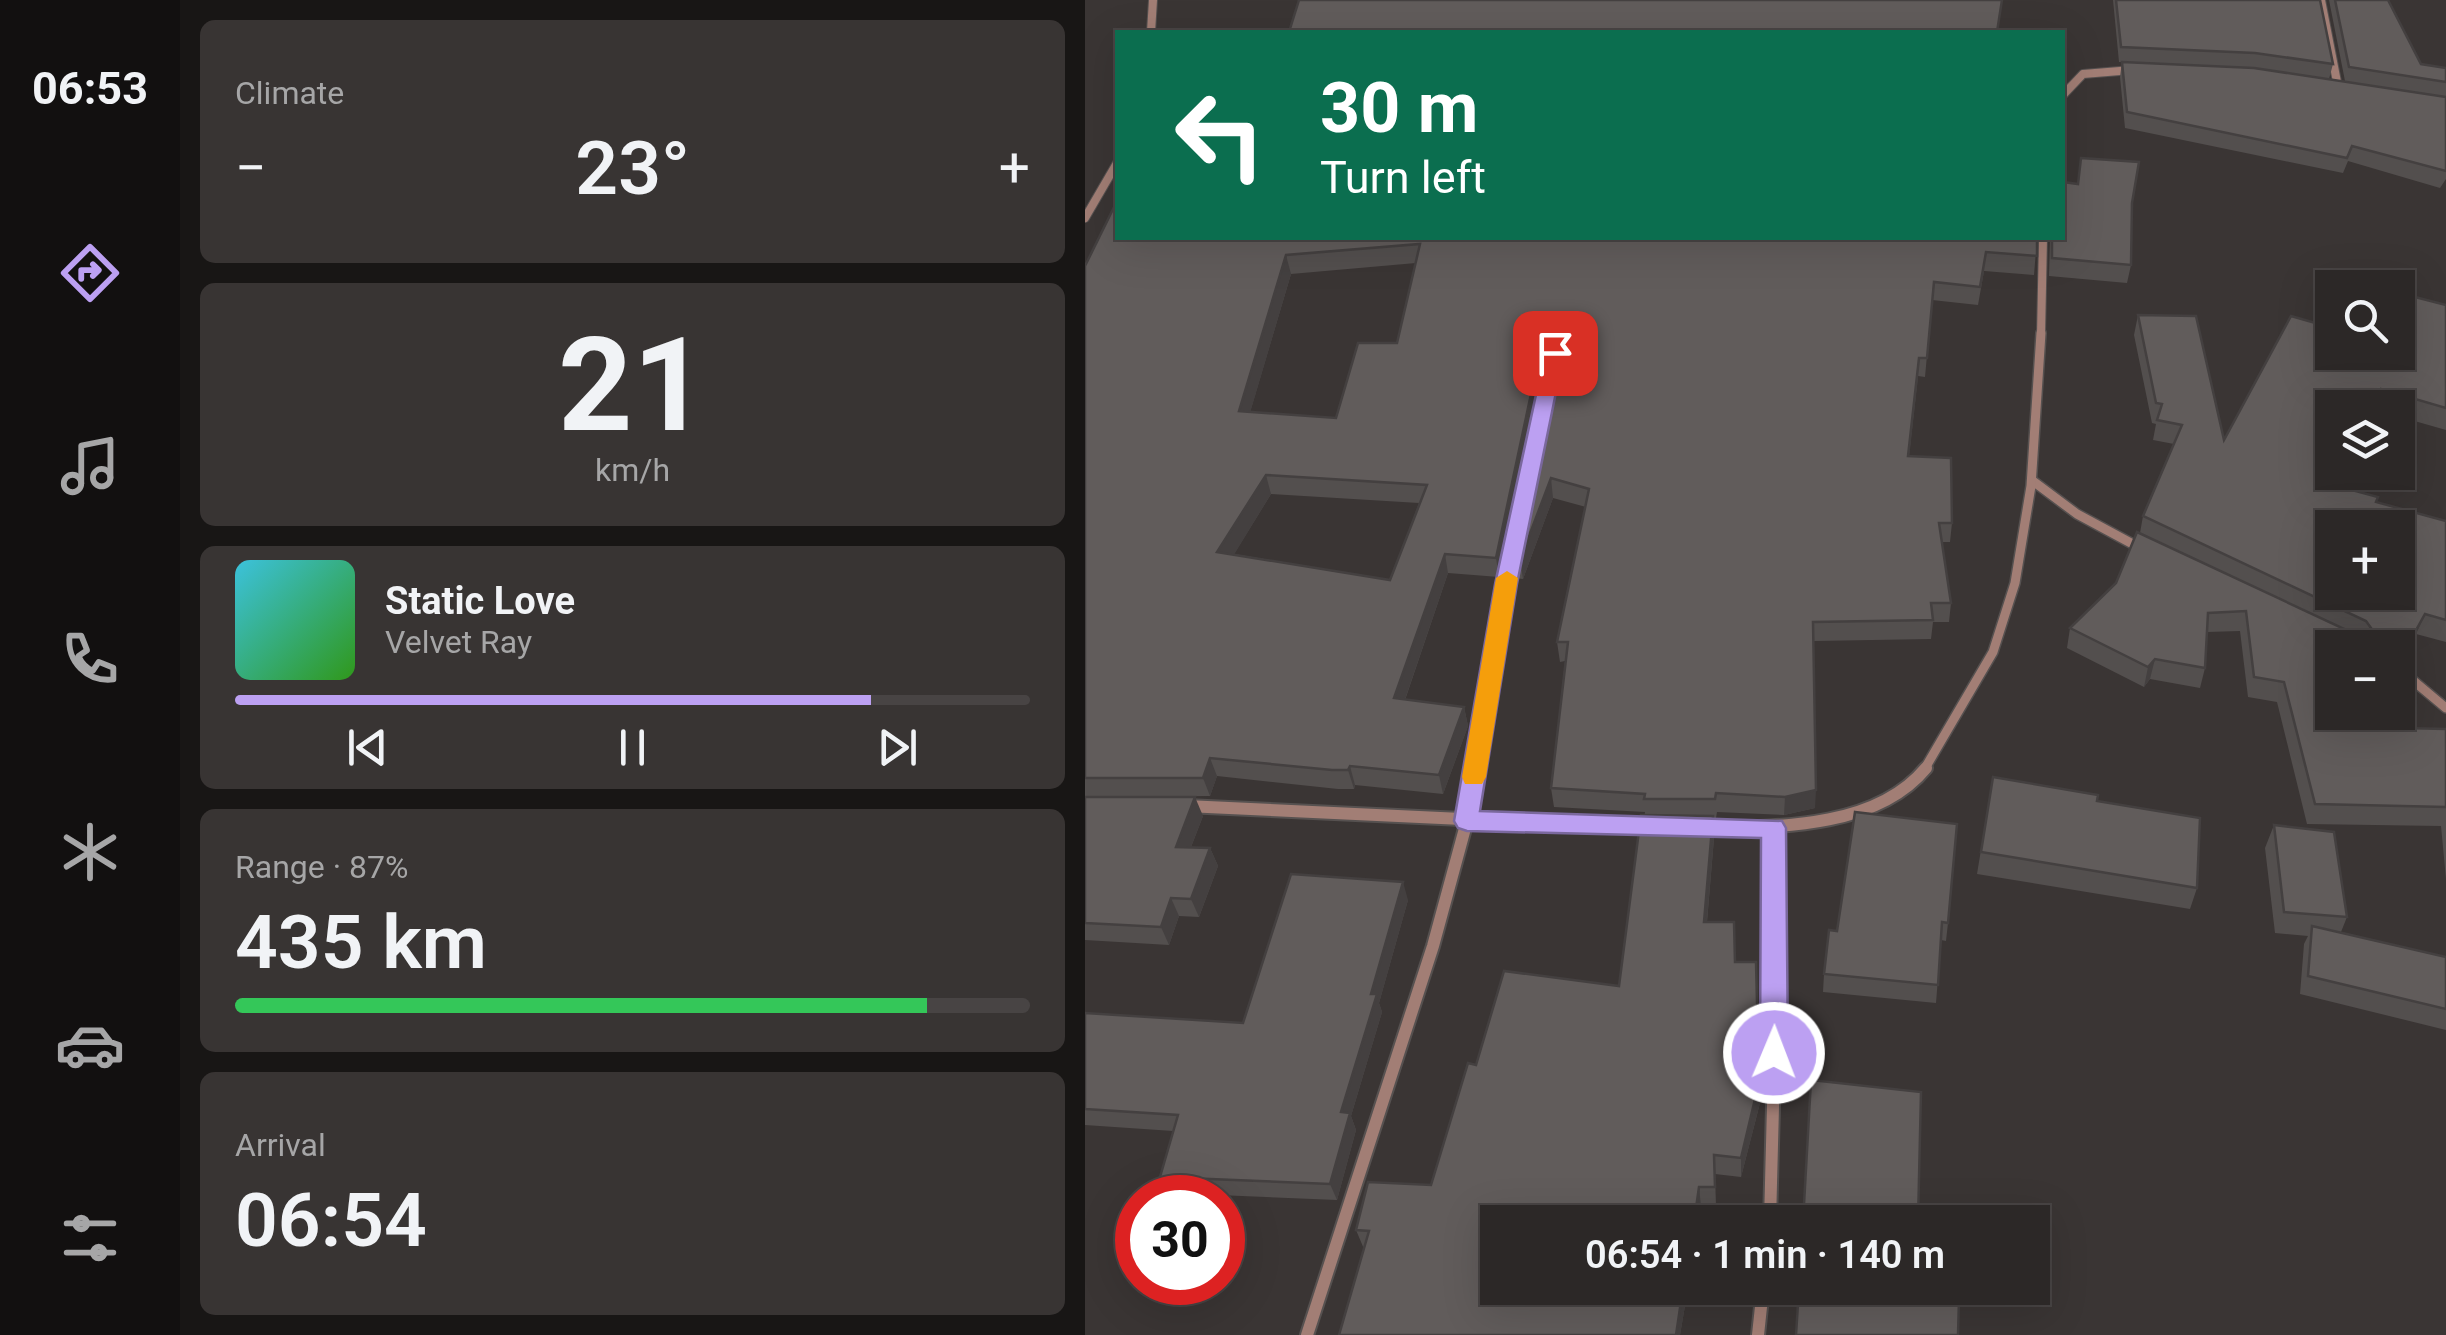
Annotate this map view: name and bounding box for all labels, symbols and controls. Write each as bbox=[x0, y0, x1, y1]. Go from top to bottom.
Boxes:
text: 06:53 bbox=[32, 62, 148, 115]
text: 30 m bbox=[1320, 67, 1478, 149]
icon: left bbox=[1155, 70, 1285, 200]
text: Climate bbox=[235, 74, 344, 112]
text: 23° bbox=[575, 124, 690, 212]
text: − bbox=[235, 136, 266, 200]
text: + bbox=[999, 136, 1030, 200]
text: Turn left bbox=[1320, 151, 1486, 204]
icon: directions bbox=[55, 238, 125, 308]
map controls bbox=[2315, 270, 2415, 730]
button: search bbox=[2315, 270, 2415, 370]
text: 21 bbox=[558, 309, 707, 462]
pin bbox=[1513, 311, 1598, 396]
icon: arrive bbox=[1528, 326, 1583, 381]
button: layers bbox=[2315, 390, 2415, 490]
icon: music bbox=[55, 431, 125, 501]
text: km/h bbox=[595, 451, 670, 489]
button: + bbox=[2315, 510, 2415, 610]
text: Static Love bbox=[385, 579, 575, 623]
text: Velvet Ray bbox=[385, 623, 532, 661]
icon: phone bbox=[55, 624, 125, 694]
button: − bbox=[2315, 630, 2415, 730]
icon: previous bbox=[340, 720, 395, 775]
icon: pause bbox=[605, 720, 660, 775]
icon: next bbox=[870, 720, 925, 775]
icon: climate bbox=[55, 817, 125, 887]
text: Range · 87% bbox=[235, 848, 408, 886]
text: 435 km bbox=[235, 898, 487, 986]
position arrow bbox=[1722, 1001, 1826, 1105]
icon: car bbox=[55, 1010, 125, 1080]
text: Arrival bbox=[235, 1126, 326, 1164]
speed limit sign: 30 bbox=[1115, 1175, 1245, 1305]
text: 06:54 bbox=[235, 1176, 427, 1264]
icon: filters bbox=[55, 1203, 125, 1273]
text: 06:54 · 1 min · 140 m bbox=[1585, 1233, 1945, 1277]

